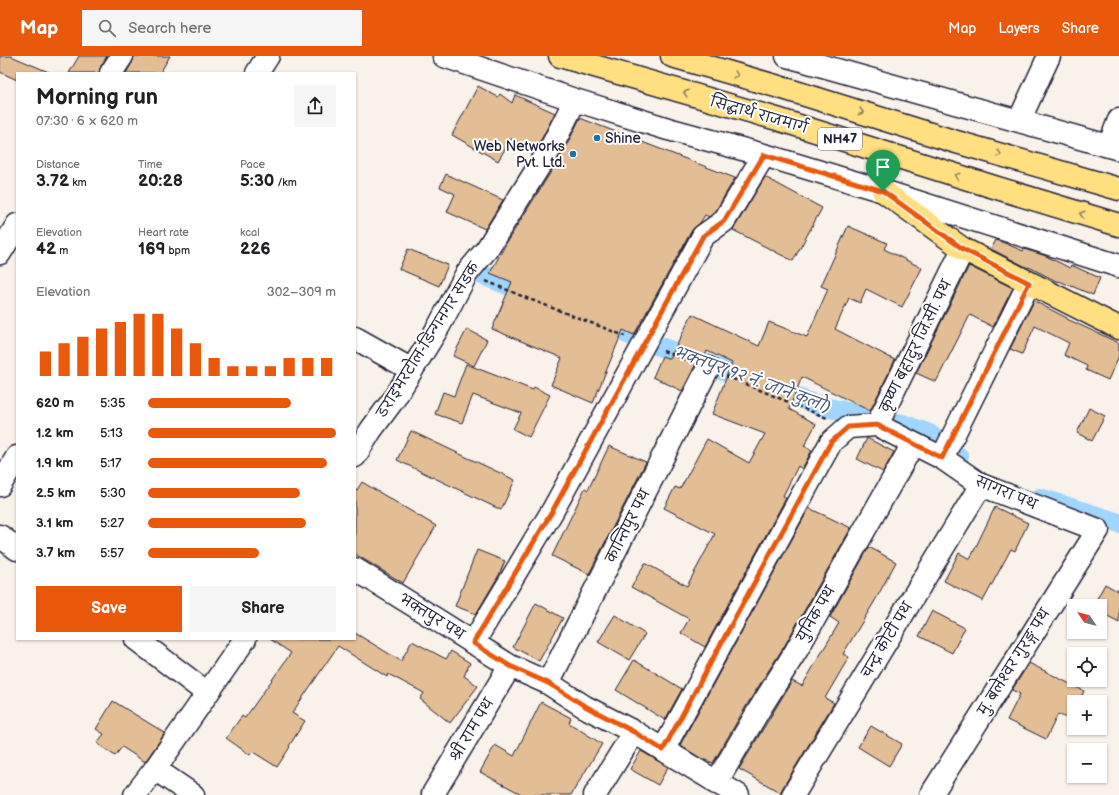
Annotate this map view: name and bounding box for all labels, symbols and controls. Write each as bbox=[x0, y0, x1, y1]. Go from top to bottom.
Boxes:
search box bbox=[82, 10, 362, 46]
text: Map bbox=[20, 17, 58, 40]
icon: search bbox=[96, 17, 118, 39]
text: Search here bbox=[128, 19, 211, 38]
text: Map bbox=[948, 20, 976, 37]
text: Layers bbox=[998, 20, 1040, 37]
text: Share bbox=[1062, 20, 1099, 37]
one-way arrow bbox=[733, 70, 740, 78]
text: Morning run bbox=[36, 84, 158, 111]
button: share bbox=[294, 85, 336, 127]
one-way arrow bbox=[682, 89, 689, 98]
street label: सिद्धार्थ राजमार्ग bbox=[707, 90, 812, 137]
one-way arrow bbox=[857, 107, 864, 116]
text: 07:30 · 6 × 620 m bbox=[36, 113, 138, 129]
road number: NH47 bbox=[818, 128, 862, 150]
place label: Shine bbox=[605, 130, 641, 147]
marker: Shine bbox=[592, 133, 602, 143]
place label: Web Networks Pvt. Ltd. bbox=[474, 138, 565, 171]
marker: Web Networks Pvt. Ltd. bbox=[568, 149, 578, 159]
one-way arrow bbox=[995, 149, 1002, 158]
pin bbox=[866, 150, 900, 191]
icon: arrive bbox=[872, 156, 894, 178]
text: Distance bbox=[36, 158, 80, 171]
text: Time bbox=[138, 158, 162, 171]
text: Pace bbox=[240, 158, 265, 171]
text: 3.72 bbox=[36, 171, 69, 191]
text: 20:28 bbox=[138, 171, 183, 191]
text: 5:30 bbox=[240, 171, 274, 191]
one-way arrow bbox=[954, 172, 961, 181]
text: km bbox=[69, 176, 87, 189]
text: /km bbox=[274, 176, 297, 189]
one-way arrow bbox=[1078, 210, 1085, 219]
text: Elevation bbox=[36, 226, 82, 239]
text: Heart rate bbox=[138, 226, 189, 239]
text: kcal bbox=[240, 226, 260, 239]
text: 42 bbox=[36, 239, 56, 259]
text: 169 bbox=[138, 239, 165, 259]
text: 226 bbox=[240, 239, 271, 259]
text: m bbox=[56, 244, 68, 257]
text: bpm bbox=[165, 244, 190, 257]
street label: डराइभरटोल-डिन्गनगर सडक bbox=[370, 257, 483, 422]
street label: कृष्ण बहादुर जि.सी. पथ bbox=[873, 275, 957, 417]
text: Elevation bbox=[36, 284, 90, 300]
text: 302–309 m bbox=[267, 284, 336, 300]
water label: भक्तपुर(१२ नं. जाने कुलो) bbox=[671, 339, 835, 418]
text: 620 m bbox=[36, 395, 74, 411]
text: 5:35 bbox=[100, 395, 126, 411]
text: 1.2 km bbox=[36, 425, 74, 441]
text: 5:13 bbox=[100, 425, 123, 441]
text: 1.9 km bbox=[36, 455, 73, 471]
text: 5:17 bbox=[100, 455, 122, 471]
street label: सागरा पथ bbox=[972, 472, 1040, 514]
text: 2.5 km bbox=[36, 485, 76, 501]
text: 5:30 bbox=[100, 485, 126, 501]
street label: कान्तिपुर पथ bbox=[599, 485, 657, 568]
text: 3.1 km bbox=[36, 515, 73, 531]
text: 5:27 bbox=[100, 515, 124, 531]
text: 3.7 km bbox=[36, 545, 75, 561]
text: 5:57 bbox=[100, 545, 124, 561]
street label: युनिक पथ bbox=[790, 581, 842, 647]
button: Save bbox=[36, 586, 182, 632]
button: Share bbox=[190, 586, 336, 632]
street label: भक्तपुर पथ bbox=[394, 590, 468, 647]
street label: चन्द्र कोटी पथ bbox=[855, 597, 917, 681]
north arrow bbox=[1067, 599, 1107, 639]
map controls bbox=[1067, 599, 1107, 783]
street label: मु. बलेश्वर गुरङ्ग पथ bbox=[970, 602, 1057, 721]
button: locate bbox=[1067, 647, 1107, 687]
street label: श्री राम पथ bbox=[444, 693, 498, 765]
button: + bbox=[1067, 695, 1107, 735]
button: − bbox=[1067, 743, 1107, 783]

